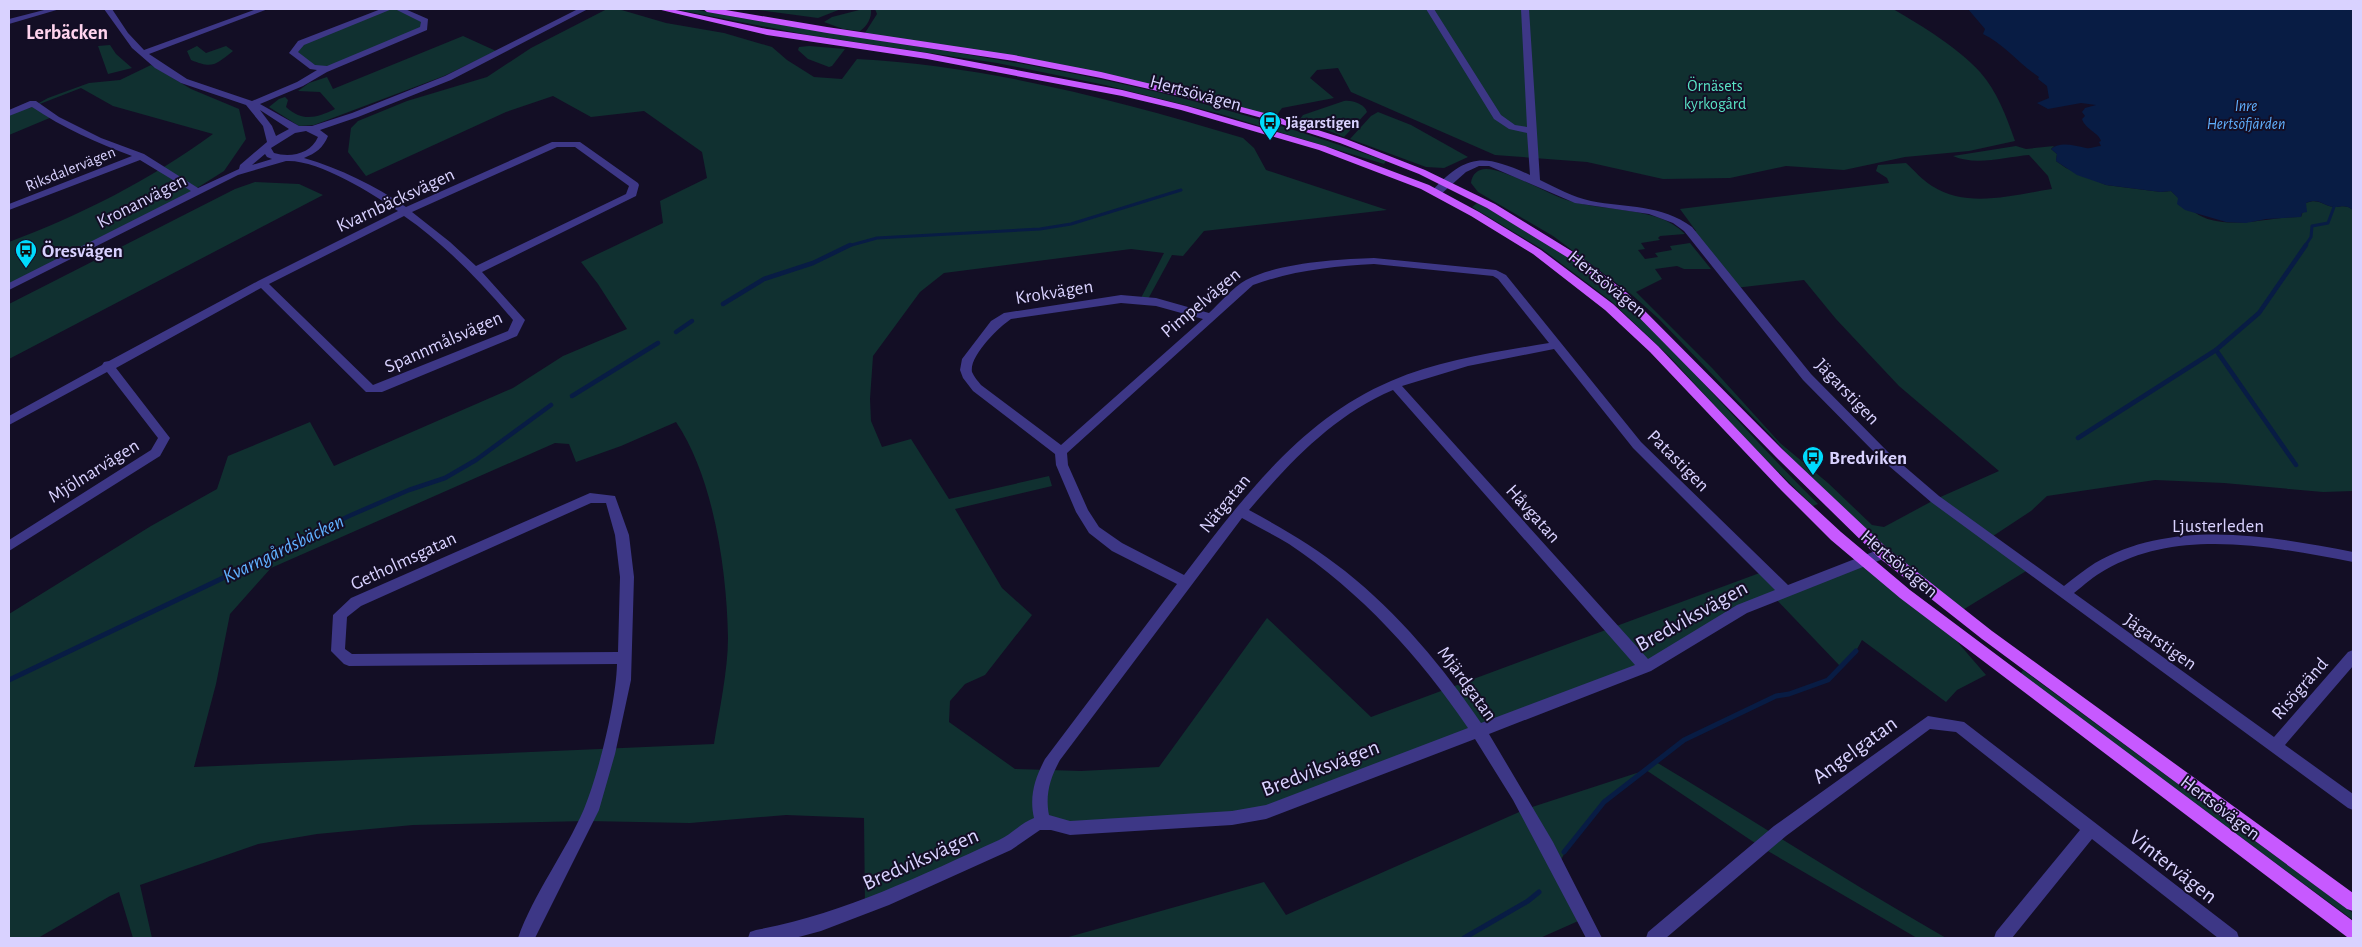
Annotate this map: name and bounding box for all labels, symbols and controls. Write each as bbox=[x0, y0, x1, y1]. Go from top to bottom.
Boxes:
district label: Lerbäcken bbox=[26, 23, 108, 43]
street label: Hertsövägen bbox=[1148, 72, 1243, 115]
park label: Örnäsets kyrkogård bbox=[1684, 76, 1746, 113]
water label: Inre Hertsöfjärden bbox=[2207, 98, 2285, 133]
bus stop icon: Jägarstigen bbox=[1258, 110, 1282, 141]
place label: Jägarstigen bbox=[1286, 115, 1359, 131]
street label: Riksdalervägen bbox=[23, 144, 118, 194]
street label: Kvarnbäcksvägen bbox=[334, 165, 458, 236]
street label: Kronanvägen bbox=[94, 171, 189, 232]
bus stop icon: Öresvägen bbox=[14, 238, 38, 269]
place label: Öresvägen bbox=[42, 240, 123, 261]
street label: Hertsövägen bbox=[1565, 247, 1650, 321]
street label: Pimpelvägen bbox=[1158, 265, 1244, 342]
street label: Krokvägen bbox=[1014, 277, 1095, 308]
street label: Spannmålsvägen bbox=[382, 308, 505, 377]
street label: Jägarstigen bbox=[1811, 355, 1883, 429]
street label: Patastigen bbox=[1643, 427, 1712, 496]
street label: Mjölnarvägen bbox=[45, 436, 143, 507]
bus stop icon: Bredviken bbox=[1801, 445, 1825, 476]
place label: Bredviken bbox=[1829, 449, 1907, 468]
street label: Nätgatan bbox=[1196, 471, 1254, 537]
street label: Håvgatan bbox=[1502, 481, 1564, 547]
water label: Kvarngårdsbäcken bbox=[220, 511, 347, 587]
street label: Ljusterleden bbox=[2172, 517, 2264, 536]
street label: Hertsövägen bbox=[1857, 527, 1941, 602]
street label: Getholmsgatan bbox=[348, 529, 459, 594]
street label: Bredviksvägen bbox=[1632, 576, 1751, 656]
street label: Jägarstigen bbox=[2120, 610, 2200, 674]
street label: Mjärdgatan bbox=[1434, 643, 1500, 725]
street label: Risögränd bbox=[2268, 654, 2332, 723]
street label: Angelgatan bbox=[1808, 712, 1901, 788]
street label: Bredviksvägen bbox=[1258, 735, 1382, 800]
street label: Hertsövägen bbox=[2177, 772, 2263, 844]
street label: Bredviksvägen bbox=[859, 824, 982, 894]
street label: Vintervägen bbox=[2125, 826, 2221, 908]

